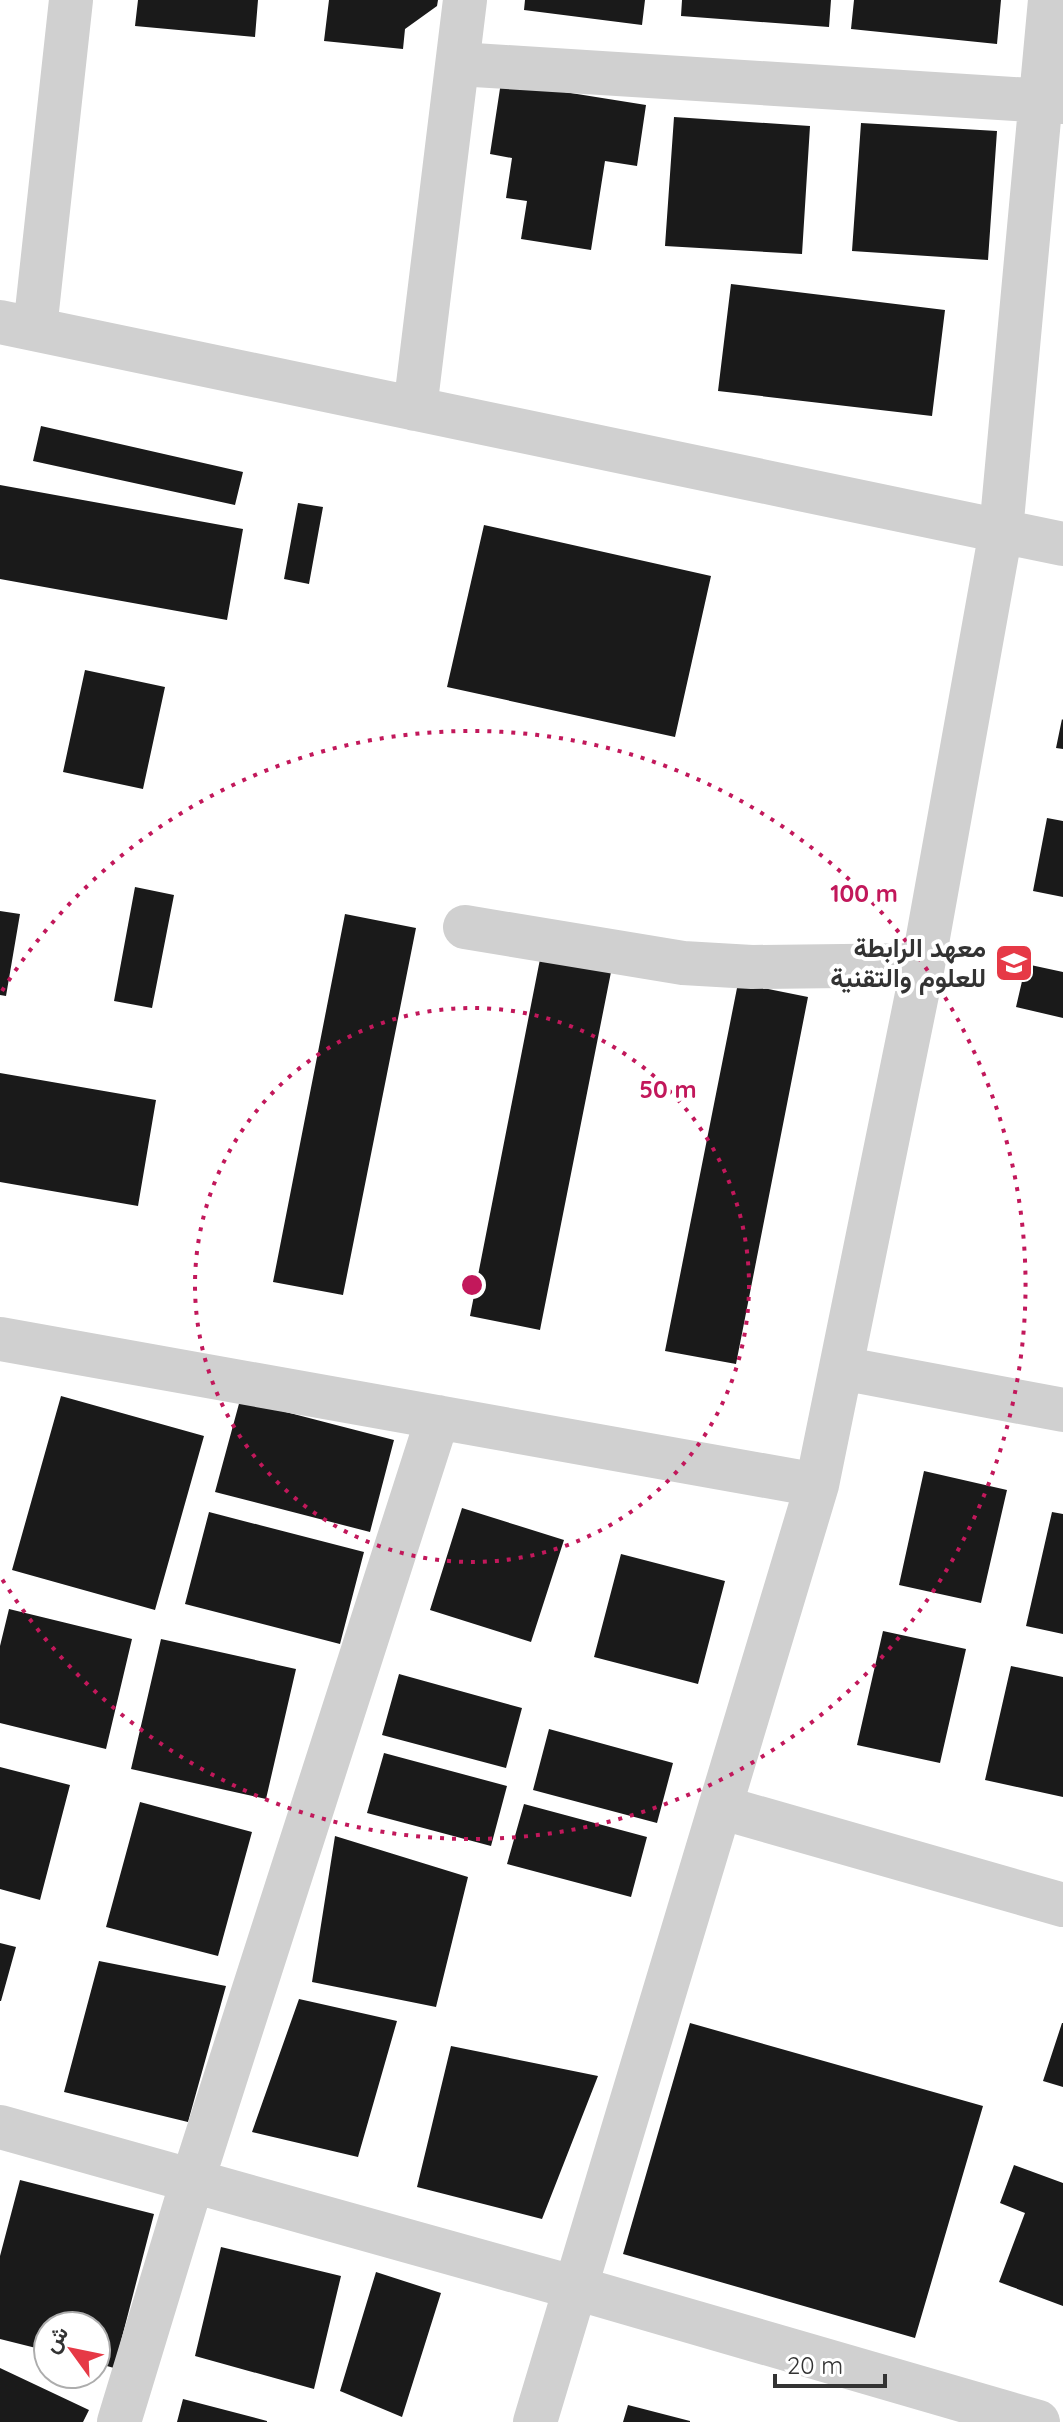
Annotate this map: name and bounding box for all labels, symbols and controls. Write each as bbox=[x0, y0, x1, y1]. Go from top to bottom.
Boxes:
text: 100 m bbox=[830, 878, 898, 908]
place label: معهد الرابطة للعلوم والتقنية bbox=[830, 931, 986, 995]
school or university icon: معهد الرابطة للعلوم والتقنية bbox=[993, 942, 1035, 984]
text: 50 m bbox=[639, 1074, 697, 1104]
centre of rings bbox=[458, 1271, 486, 1299]
north arrow bbox=[32, 2310, 112, 2390]
text: ش bbox=[36, 2320, 74, 2358]
scale bar bbox=[775, 2338, 885, 2388]
text: 20 m bbox=[787, 2350, 843, 2380]

